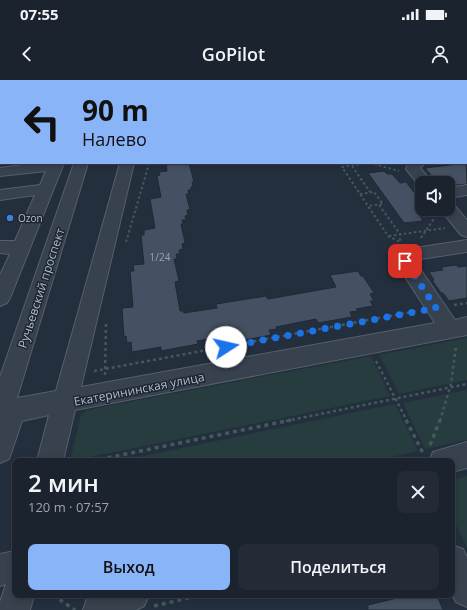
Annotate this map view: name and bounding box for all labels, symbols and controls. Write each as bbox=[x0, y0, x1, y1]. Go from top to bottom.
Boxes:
text: 07:55 bbox=[20, 4, 59, 24]
text: GoPilot bbox=[202, 42, 265, 66]
icon: back bbox=[16, 43, 38, 65]
icon: person bbox=[429, 43, 451, 65]
text: 90 m bbox=[82, 91, 149, 129]
icon: left bbox=[16, 96, 68, 148]
text: Налево bbox=[82, 127, 147, 151]
map controls bbox=[415, 176, 455, 216]
button: sound bbox=[415, 176, 455, 216]
place label: Ozon bbox=[18, 211, 43, 225]
marker: Ozon bbox=[5, 213, 15, 223]
street label: Ручьевский проспект bbox=[14, 225, 69, 350]
pin bbox=[388, 244, 422, 278]
house number: 1/24 bbox=[150, 250, 171, 264]
icon: arrive bbox=[394, 250, 416, 272]
position arrow bbox=[205, 326, 247, 368]
street label: Екатерининская улица bbox=[72, 368, 206, 410]
text: 2 мин bbox=[28, 466, 99, 499]
button: close bbox=[397, 471, 439, 513]
text: 120 m · 07:57 bbox=[28, 498, 109, 516]
button: Выход bbox=[28, 544, 230, 590]
button: Поделиться bbox=[238, 544, 439, 590]

